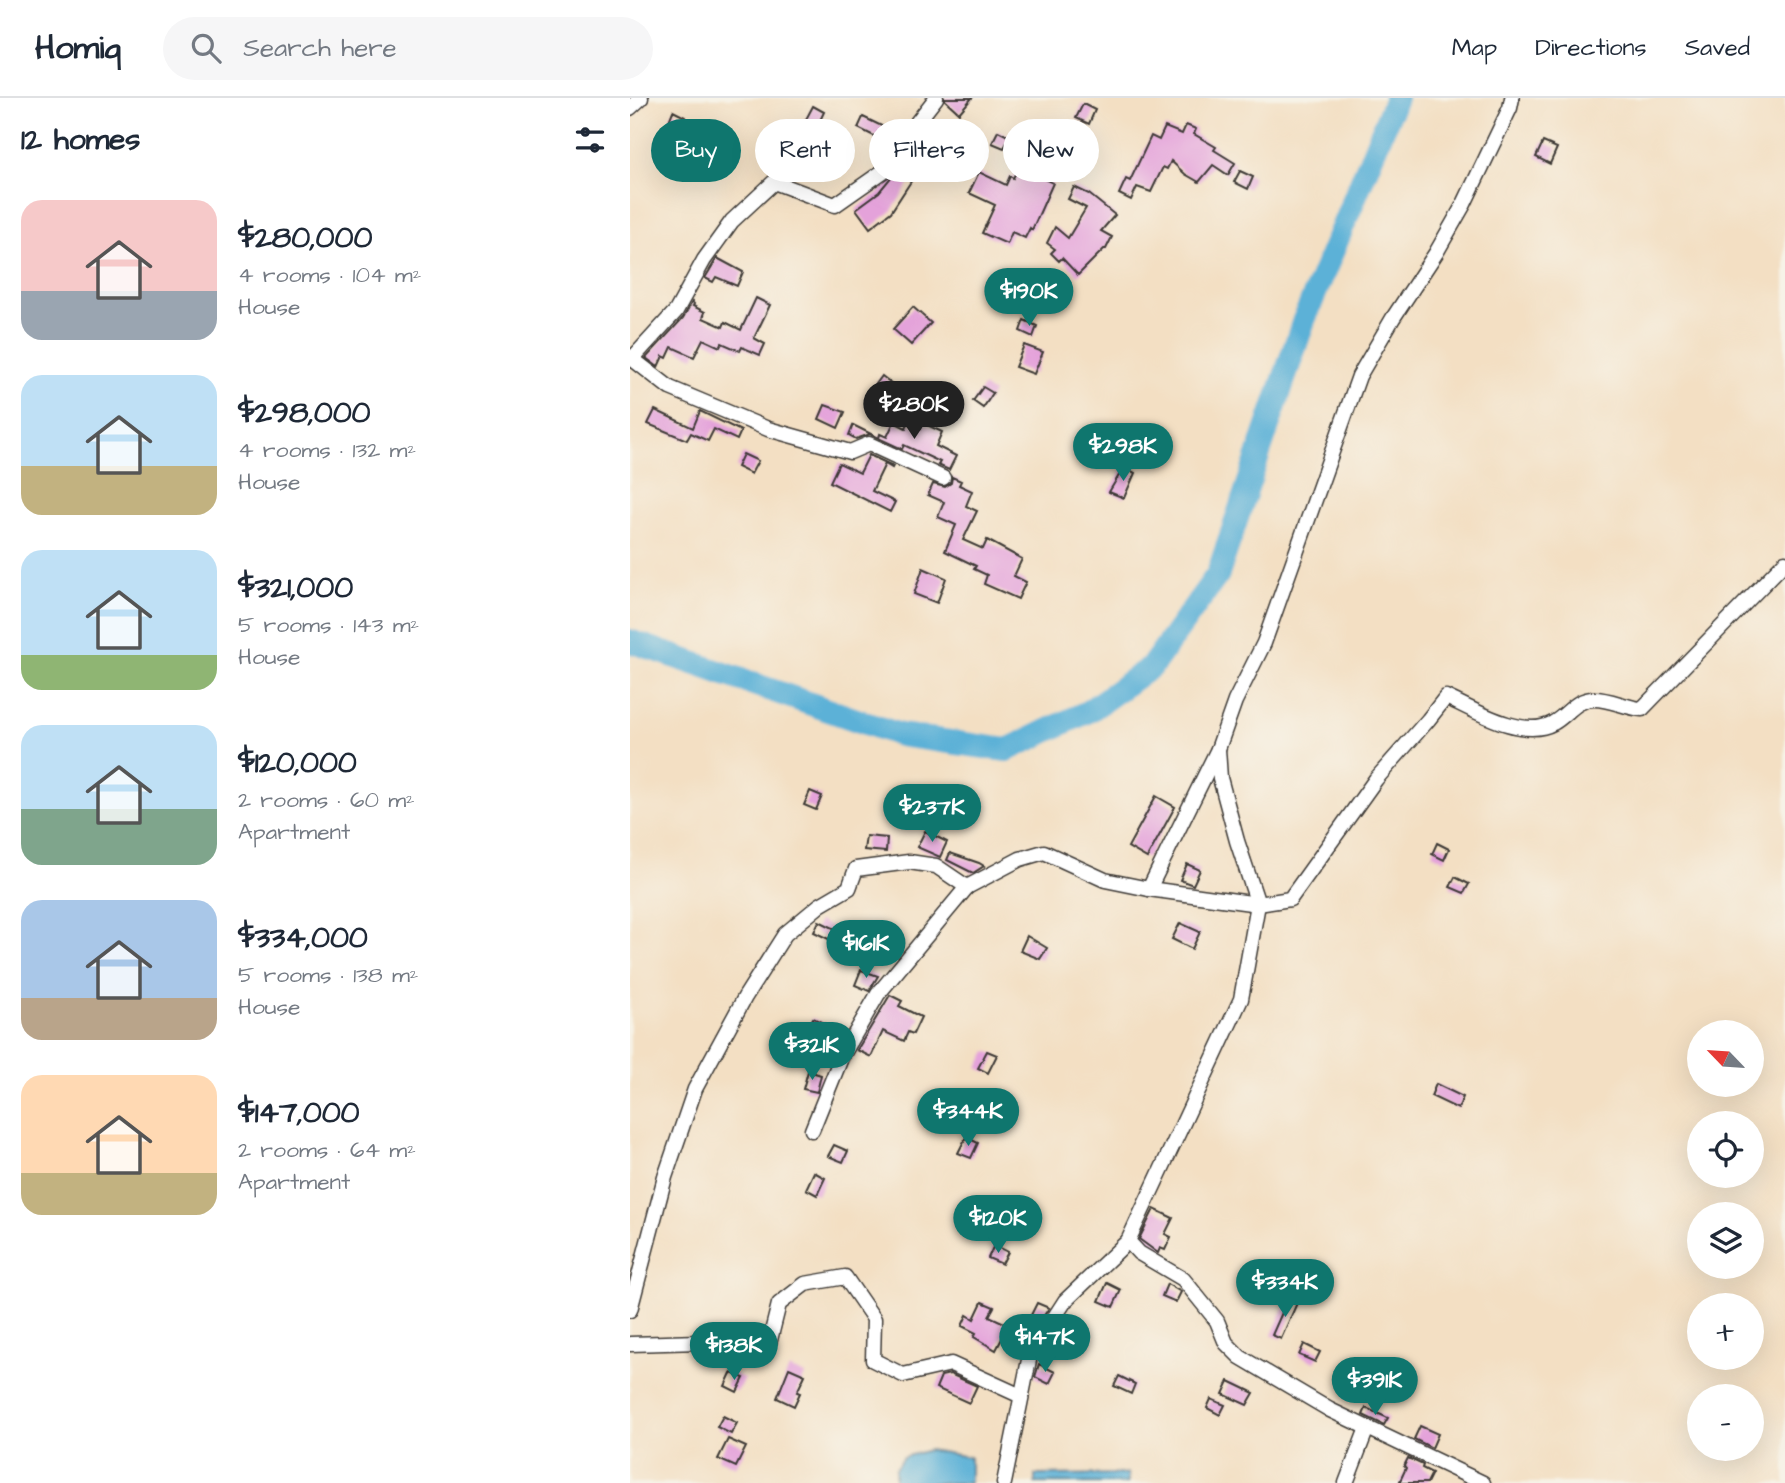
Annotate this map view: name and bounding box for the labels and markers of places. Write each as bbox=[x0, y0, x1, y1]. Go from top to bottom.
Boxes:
pin: $190K bbox=[980, 268, 1078, 328]
pin: $280K bbox=[865, 382, 963, 441]
pin: $298K bbox=[1074, 424, 1172, 483]
pin: $237K bbox=[883, 784, 981, 844]
pin: $161K bbox=[817, 920, 915, 980]
pin: $321K bbox=[763, 1023, 861, 1082]
pin: $344K bbox=[919, 1088, 1017, 1148]
pin: $120K bbox=[949, 1196, 1047, 1255]
pin: $334K bbox=[1236, 1260, 1334, 1319]
pin: $147K bbox=[996, 1314, 1094, 1374]
pin: $138K bbox=[685, 1322, 783, 1382]
pin: $391K bbox=[1326, 1358, 1424, 1417]

